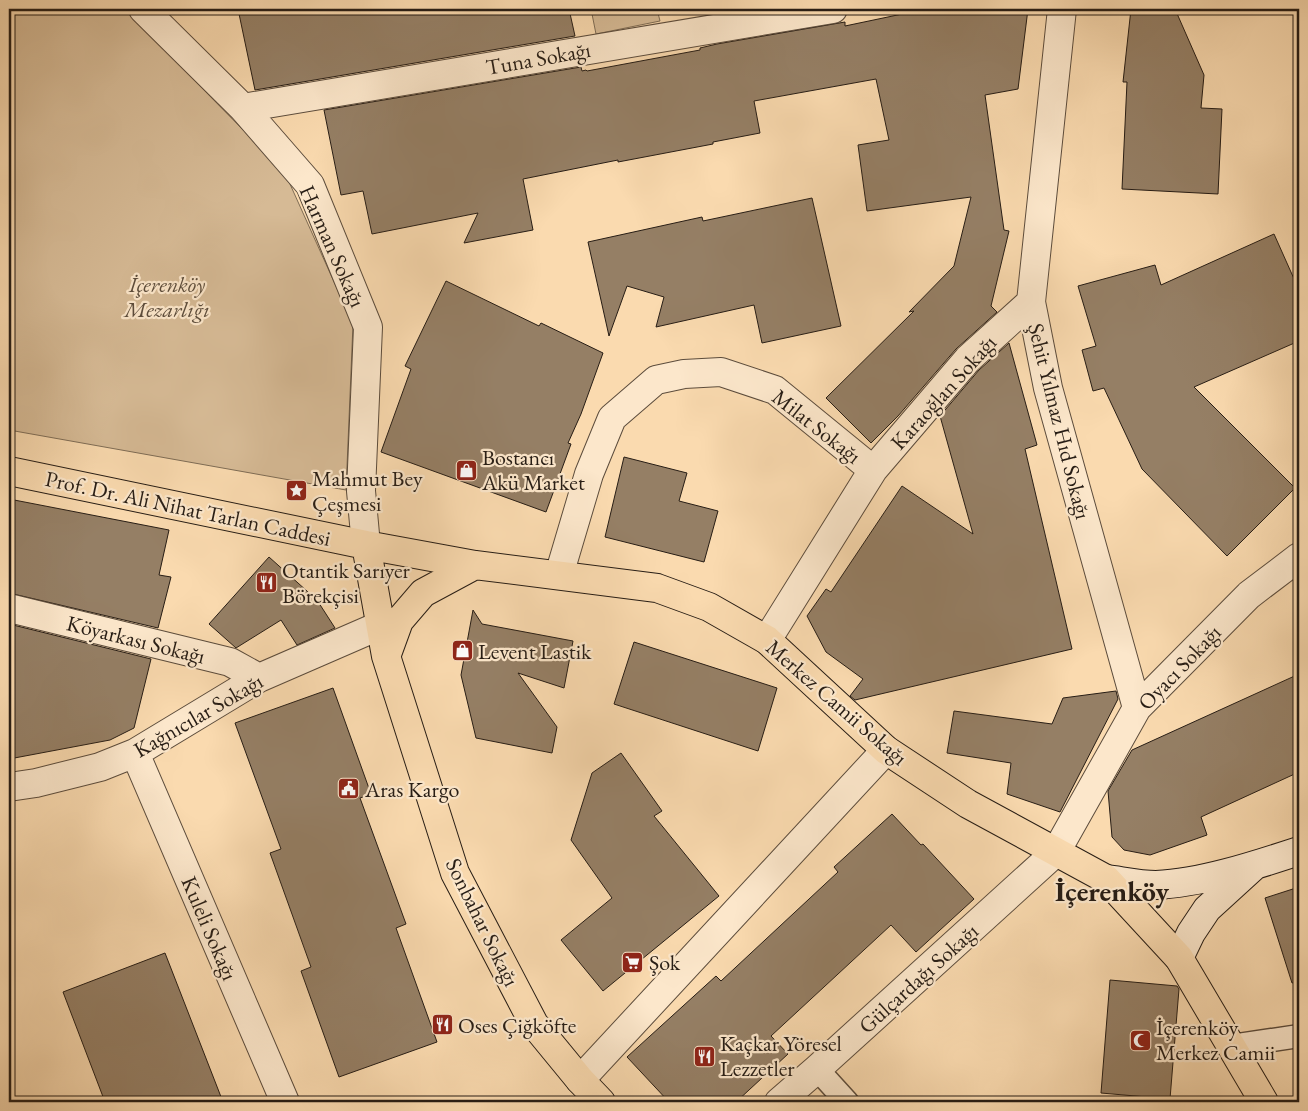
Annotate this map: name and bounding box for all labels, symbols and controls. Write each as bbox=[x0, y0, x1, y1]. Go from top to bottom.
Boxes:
street label: Tuna Sokağı bbox=[483, 35, 593, 82]
street label: Harman Sokağı bbox=[293, 181, 372, 312]
park label: İçerenköy Mezarlığı bbox=[122, 270, 210, 324]
street label: Şehit Yılmaz Hıd Sokağı bbox=[1021, 320, 1098, 522]
street label: Karaoğlan Sokağı bbox=[884, 329, 1003, 456]
street label: Milat Sokağı bbox=[766, 383, 867, 470]
place label: Bostancı Akü Market bbox=[481, 443, 585, 497]
shop icon: Bostancı Akü Market bbox=[454, 458, 478, 482]
street label: Prof. Dr. Ali Nihat Tarlan Caddesi bbox=[42, 464, 333, 553]
place label: Mahmut Bey Çeşmesi bbox=[312, 464, 423, 518]
place icon: Mahmut Bey Çeşmesi bbox=[284, 479, 308, 503]
place label: Otantik Sarıyer Börekçisi bbox=[282, 556, 411, 610]
restaurant icon: Otantik Sarıyer Börekçisi bbox=[254, 571, 278, 595]
street label: Köyarkası Sokağı bbox=[64, 608, 208, 671]
street label: Oyacı Sokağı bbox=[1131, 618, 1227, 716]
street label: Merkez Camii Sokağı bbox=[760, 633, 914, 772]
place label: Levent Lastik bbox=[478, 637, 592, 666]
shop icon: Levent Lastik bbox=[450, 639, 474, 663]
street label: Kağnıcılar Sokağı bbox=[128, 667, 268, 764]
place label: Aras Kargo bbox=[364, 775, 460, 804]
public building icon: Aras Kargo bbox=[337, 777, 361, 801]
street label: Sonbahar Sokağı bbox=[439, 853, 526, 991]
street label: Kuleli Sokağı bbox=[175, 872, 244, 985]
district label: İçerenköy bbox=[1055, 873, 1169, 909]
street label: Gülçardağı Sokağı bbox=[852, 917, 984, 1040]
place label: Şok bbox=[649, 948, 681, 977]
supermarket icon: Şok bbox=[621, 950, 645, 974]
place label: Oses Çiğköfte bbox=[458, 1011, 577, 1040]
restaurant icon: Oses Çiğköfte bbox=[430, 1013, 454, 1037]
place label: İçerenköy Merkez Camii bbox=[1156, 1013, 1275, 1067]
mosque icon: İçerenköy Merkez Camii bbox=[1128, 1028, 1152, 1052]
place label: Kaçkar Yöresel Lezzetler bbox=[720, 1029, 842, 1083]
restaurant icon: Kaçkar Yöresel Lezzetler bbox=[692, 1044, 716, 1068]

